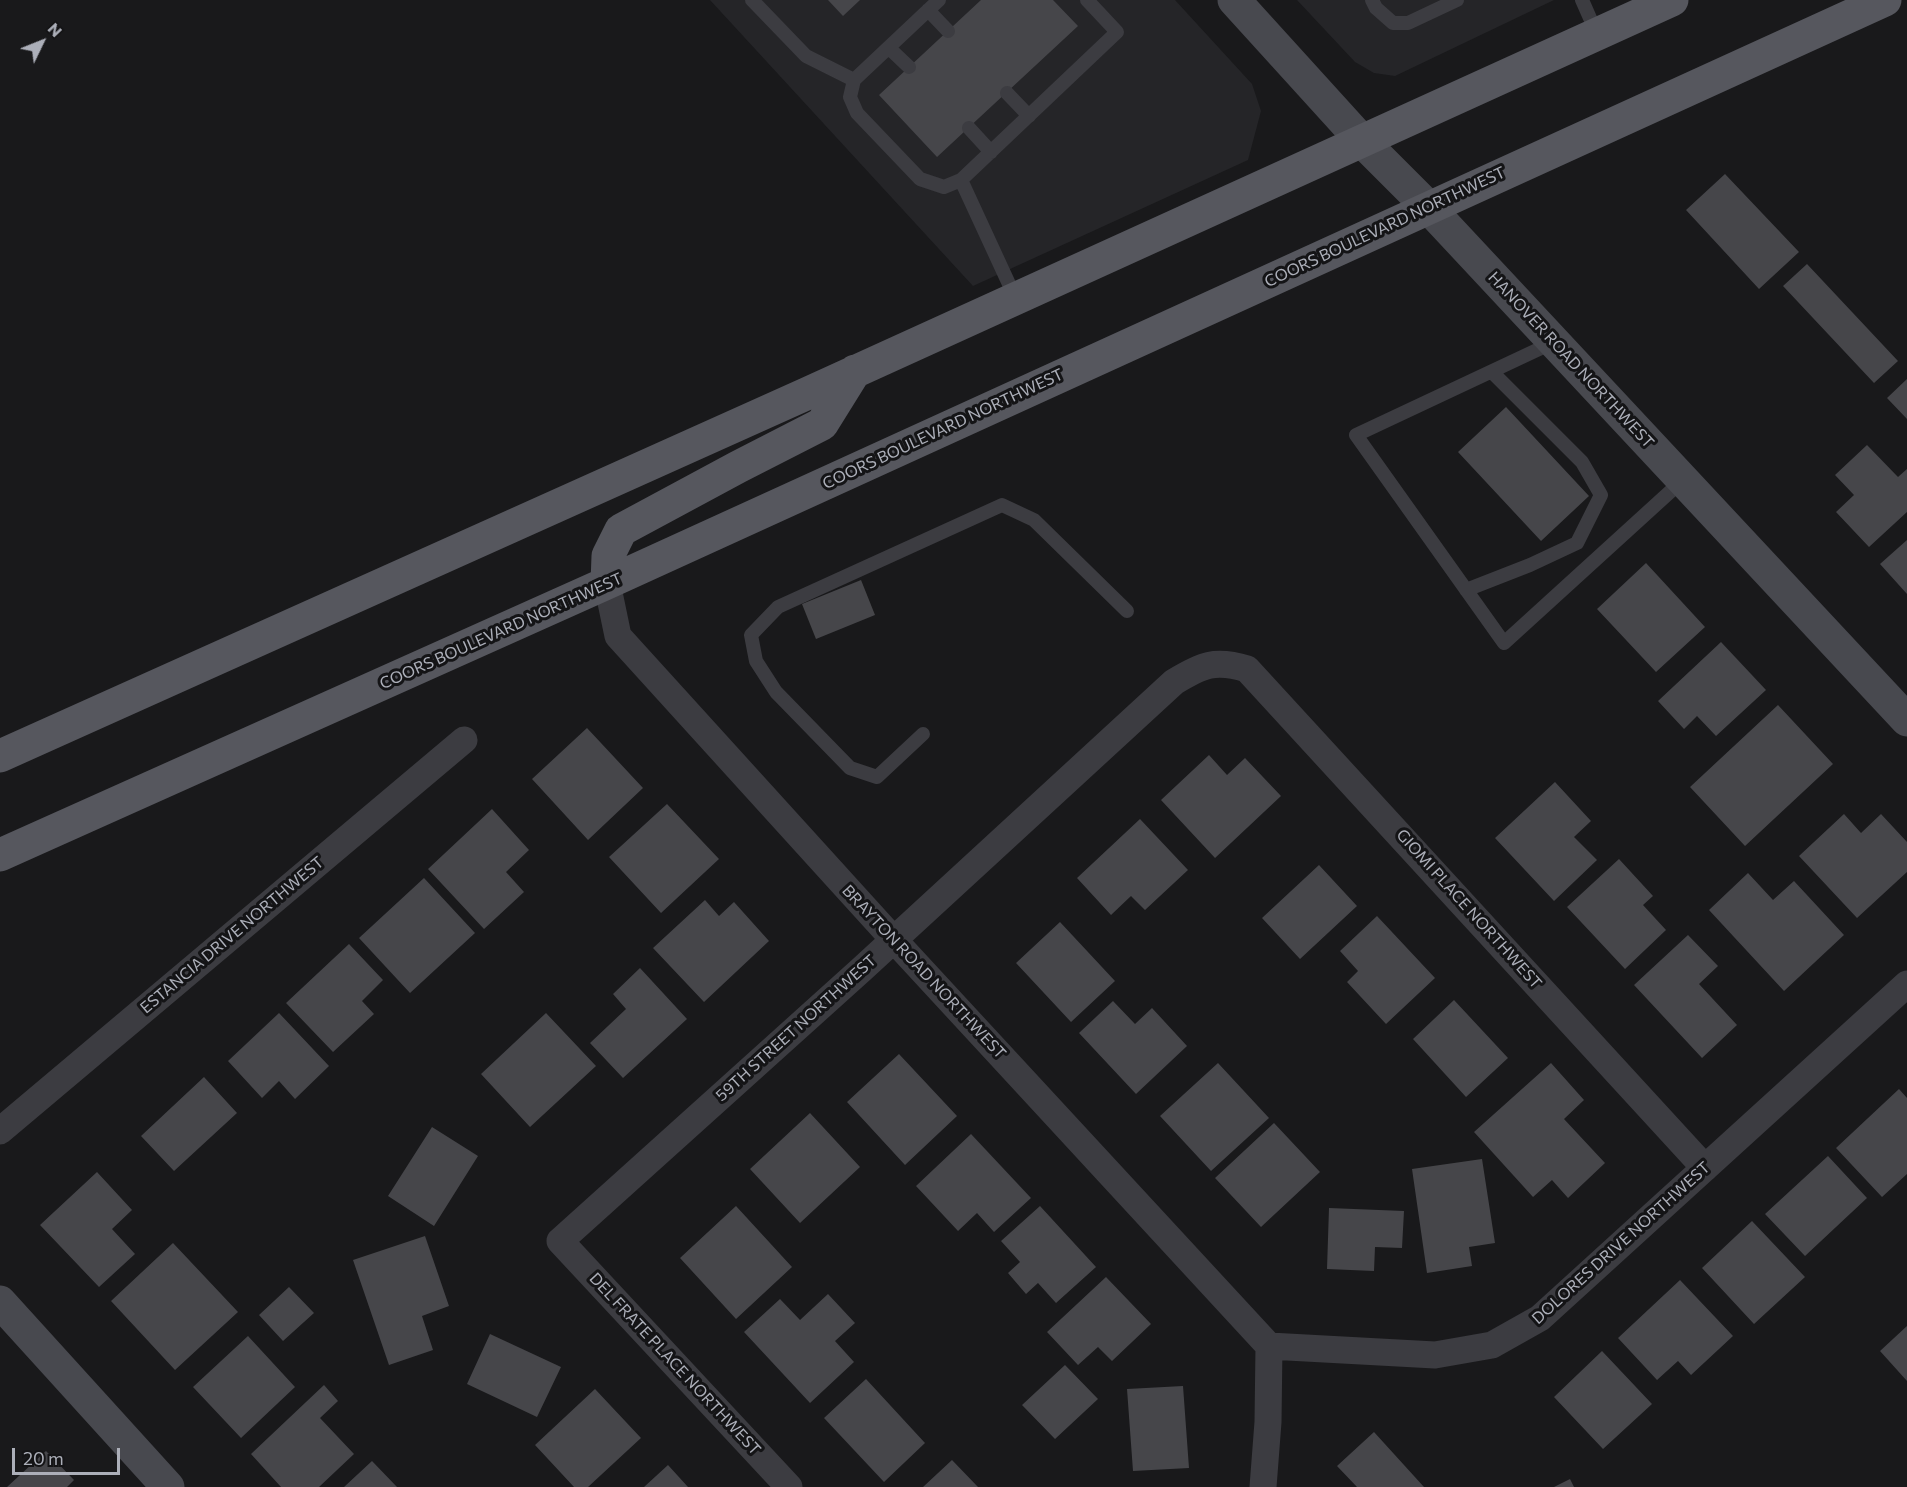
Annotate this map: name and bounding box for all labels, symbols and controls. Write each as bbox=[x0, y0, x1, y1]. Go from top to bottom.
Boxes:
north arrow bbox=[12, 12, 72, 72]
text: N bbox=[44, 19, 67, 40]
street label: COORS BOULEVARD NORTHWEST bbox=[1262, 163, 1508, 291]
street label: HANOVER ROAD NORTHWEST bbox=[1484, 268, 1658, 452]
street label: COORS BOULEVARD NORTHWEST bbox=[820, 365, 1066, 493]
street label: COORS BOULEVARD NORTHWEST bbox=[377, 569, 625, 693]
street label: GIOMI PLACE NORTHWEST bbox=[1392, 825, 1546, 993]
street label: ESTANCIA DRIVE NORTHWEST bbox=[136, 853, 328, 1017]
street label: BRAYTON ROAD NORTHWEST bbox=[838, 881, 1010, 1063]
street label: 59TH STREET NORTHWEST bbox=[712, 951, 880, 1105]
street label: DOLORES DRIVE NORTHWEST bbox=[1528, 1158, 1714, 1328]
street label: DEL FRATE PLACE NORTHWEST bbox=[585, 1269, 765, 1459]
scale bar bbox=[15, 1436, 123, 1474]
text: 20 m bbox=[23, 1447, 64, 1469]

